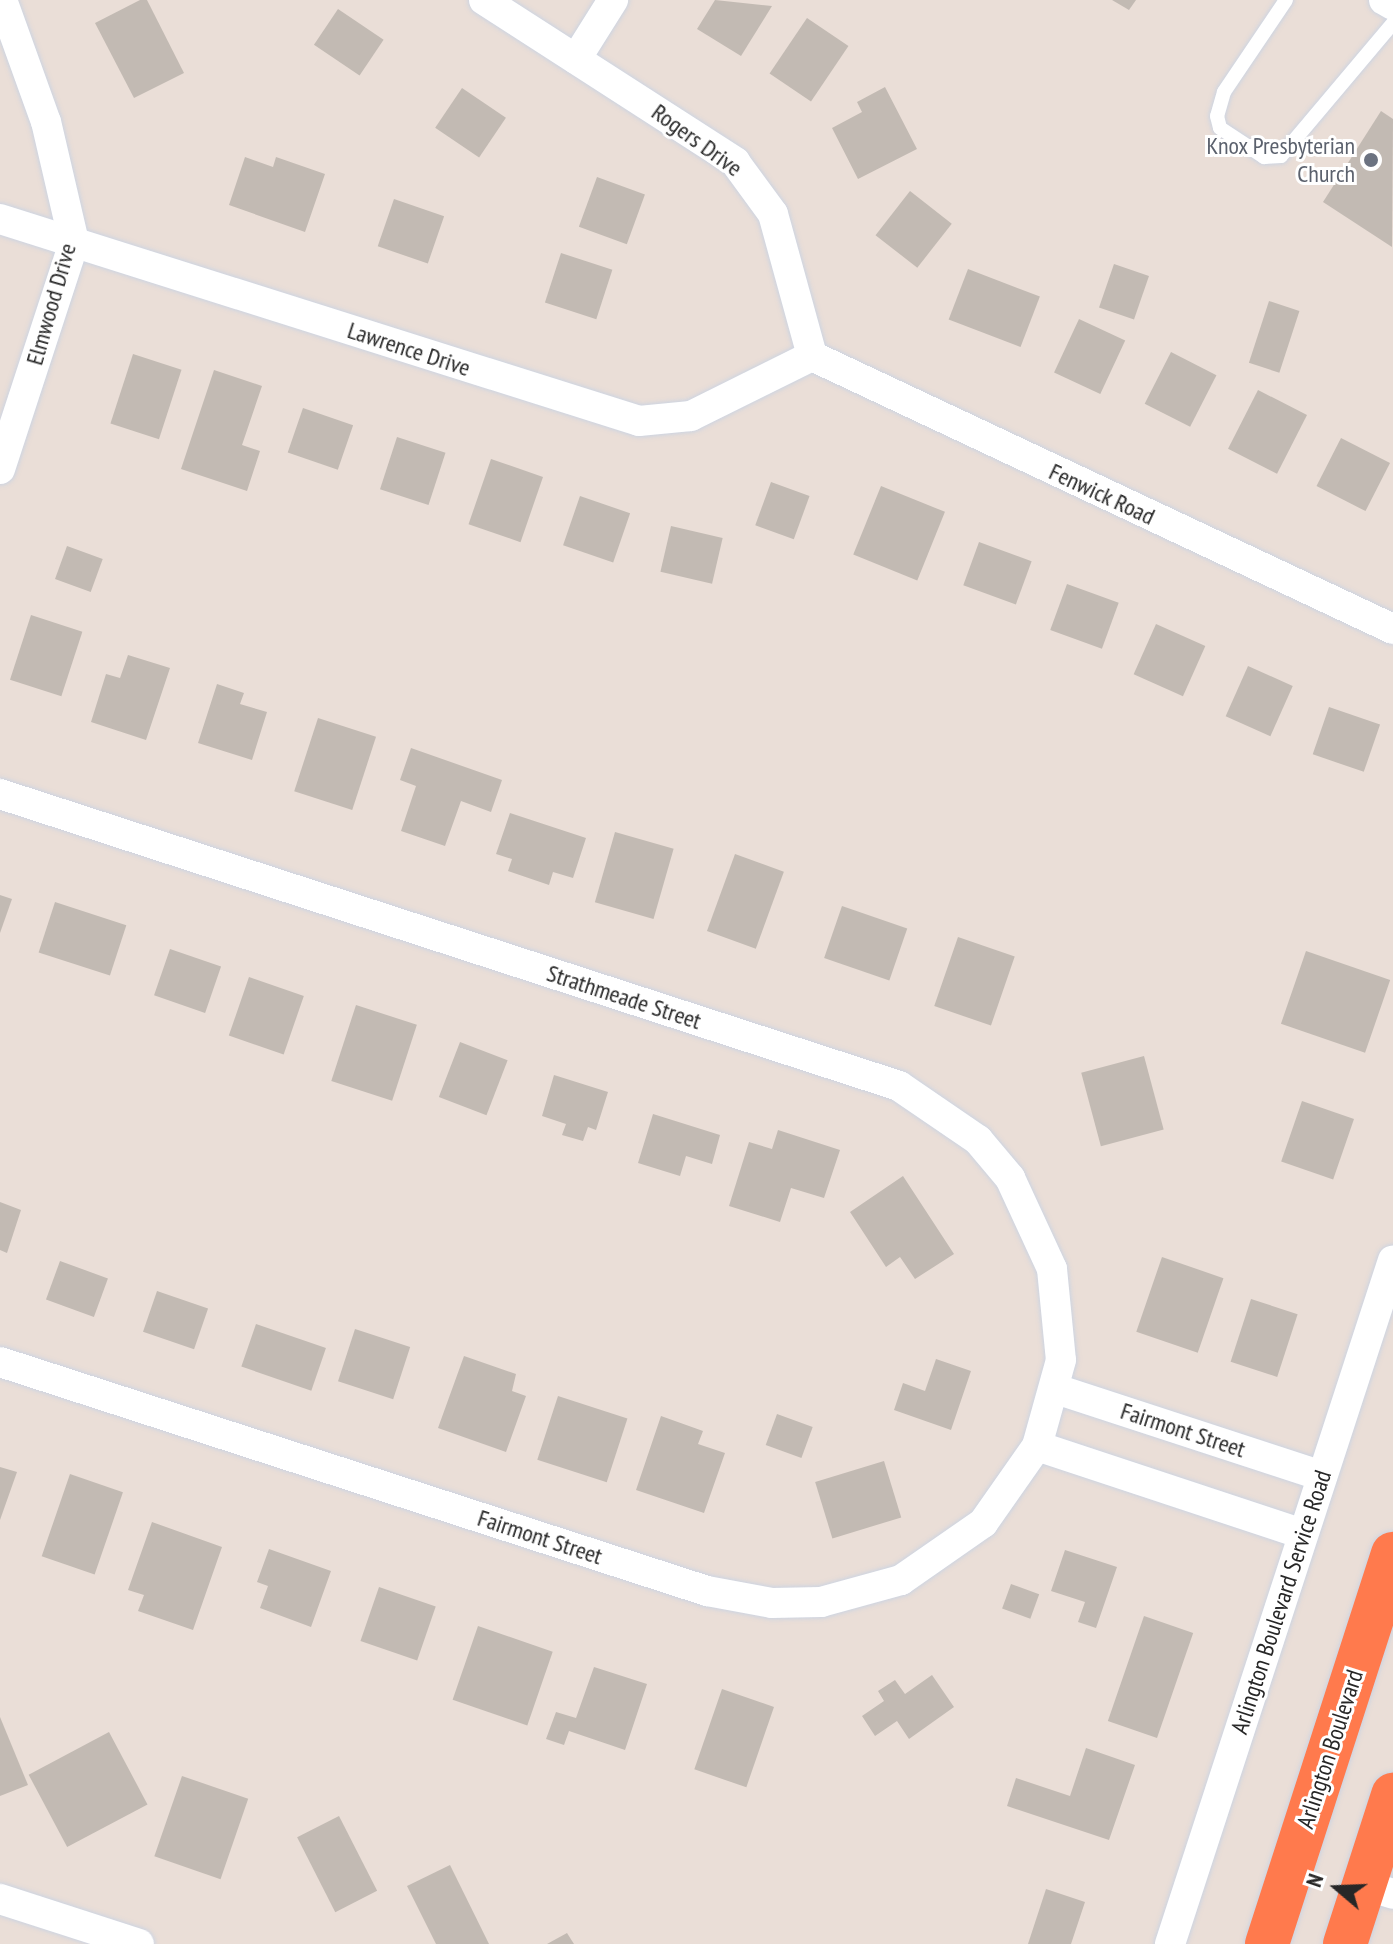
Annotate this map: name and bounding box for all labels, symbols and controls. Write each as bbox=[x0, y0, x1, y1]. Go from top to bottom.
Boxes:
street label: Rogers Drive bbox=[646, 98, 748, 182]
place label: Knox Presbyterian Church bbox=[1206, 132, 1355, 188]
marker: Knox Presbyterian Church bbox=[1362, 151, 1380, 169]
street label: Elmwood Drive bbox=[20, 240, 82, 368]
street label: Lawrence Drive bbox=[344, 316, 474, 382]
street label: Fenwick Road bbox=[1044, 457, 1160, 531]
street label: Strathmeade Street bbox=[543, 959, 705, 1035]
street label: Fairmont Street bbox=[1117, 1396, 1249, 1464]
street label: Arlington Boulevard Service Road bbox=[1225, 1467, 1337, 1737]
street label: Fairmont Street bbox=[474, 1503, 606, 1571]
street label: Arlington Boulevard bbox=[1291, 1666, 1369, 1832]
north arrow bbox=[1297, 1848, 1377, 1928]
text: N bbox=[1299, 1870, 1329, 1890]

